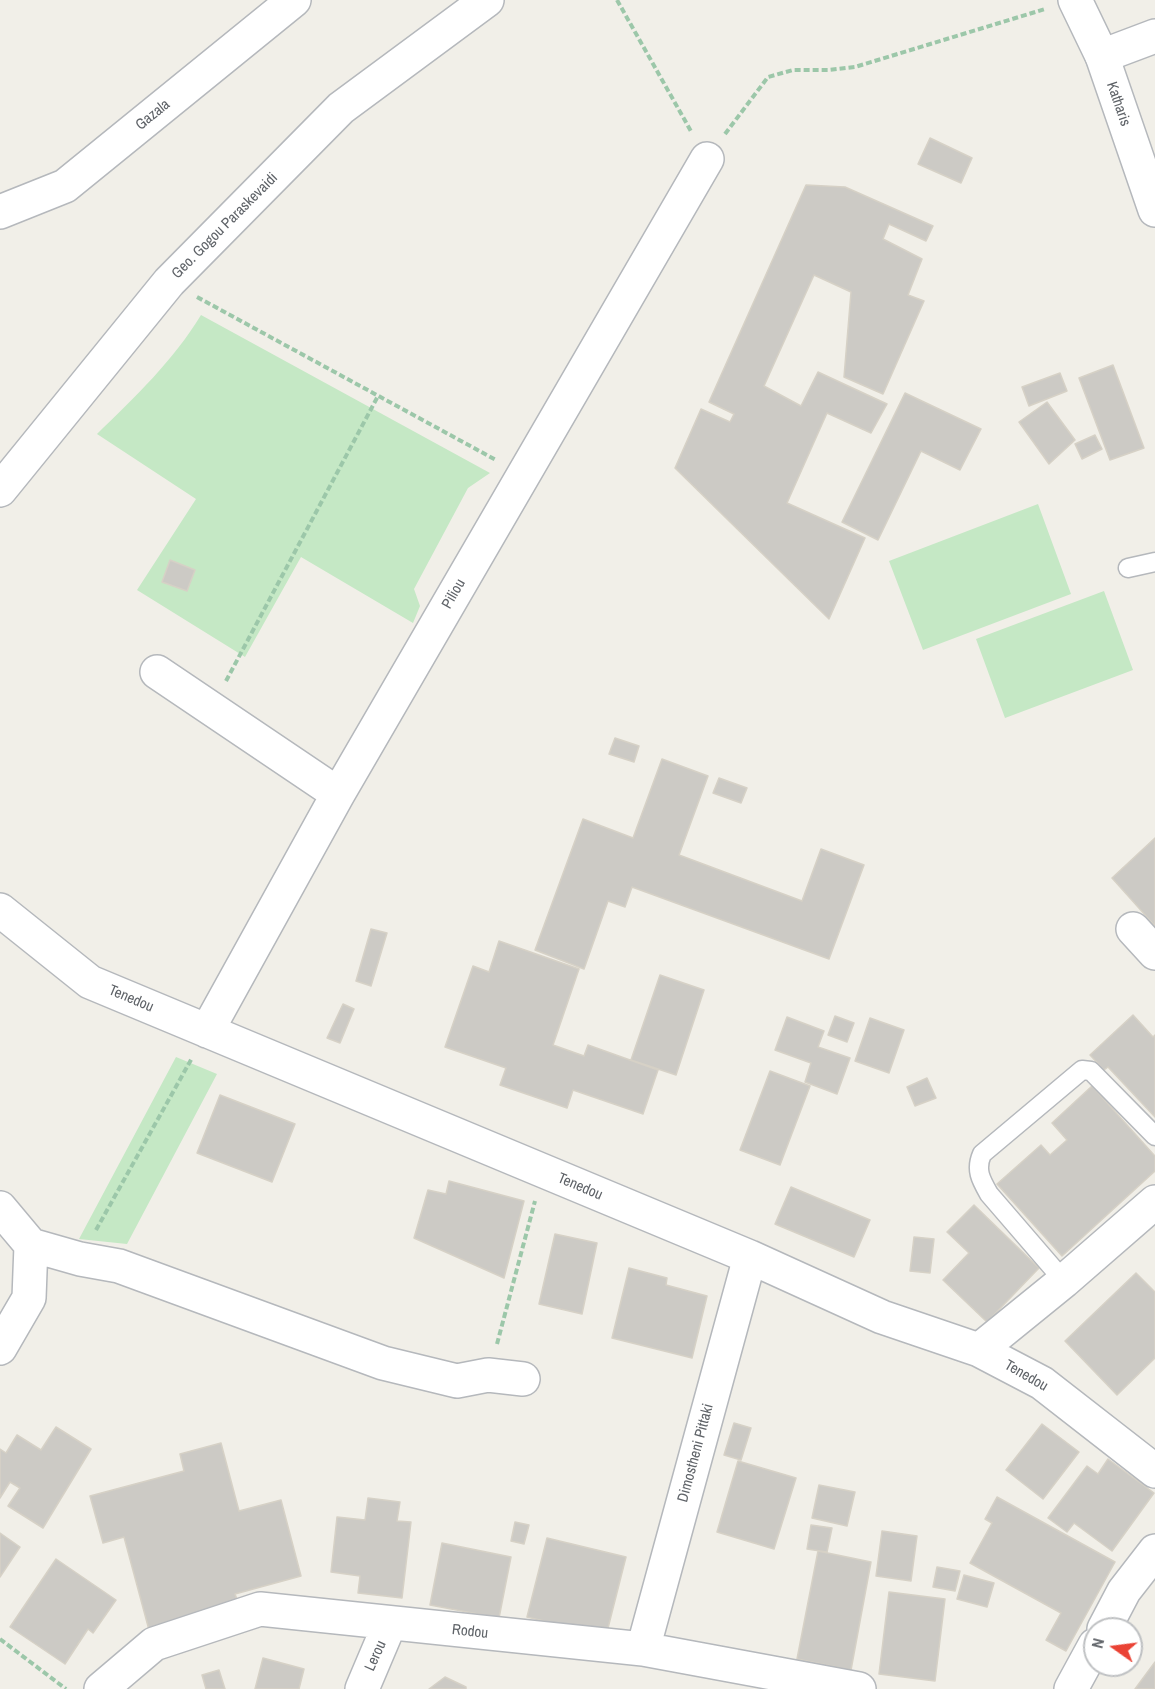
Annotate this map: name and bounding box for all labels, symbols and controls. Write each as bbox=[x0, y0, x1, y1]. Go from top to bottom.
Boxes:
street label: Katharis bbox=[1102, 79, 1134, 129]
street label: Gazala bbox=[132, 96, 174, 134]
street label: Geo. Gogou Paraskevaidi bbox=[168, 169, 282, 283]
street label: Piliou bbox=[438, 576, 470, 612]
street label: Tenedou bbox=[106, 981, 156, 1017]
street label: Tenedou bbox=[555, 1169, 605, 1205]
street label: Tenedou bbox=[1001, 1356, 1051, 1396]
street label: Dimostheni Pittaki bbox=[674, 1402, 718, 1504]
north arrow bbox=[1083, 1617, 1143, 1677]
street label: Rodou bbox=[451, 1621, 489, 1643]
text: N bbox=[1086, 1636, 1109, 1650]
street label: Lerou bbox=[361, 1638, 391, 1674]

